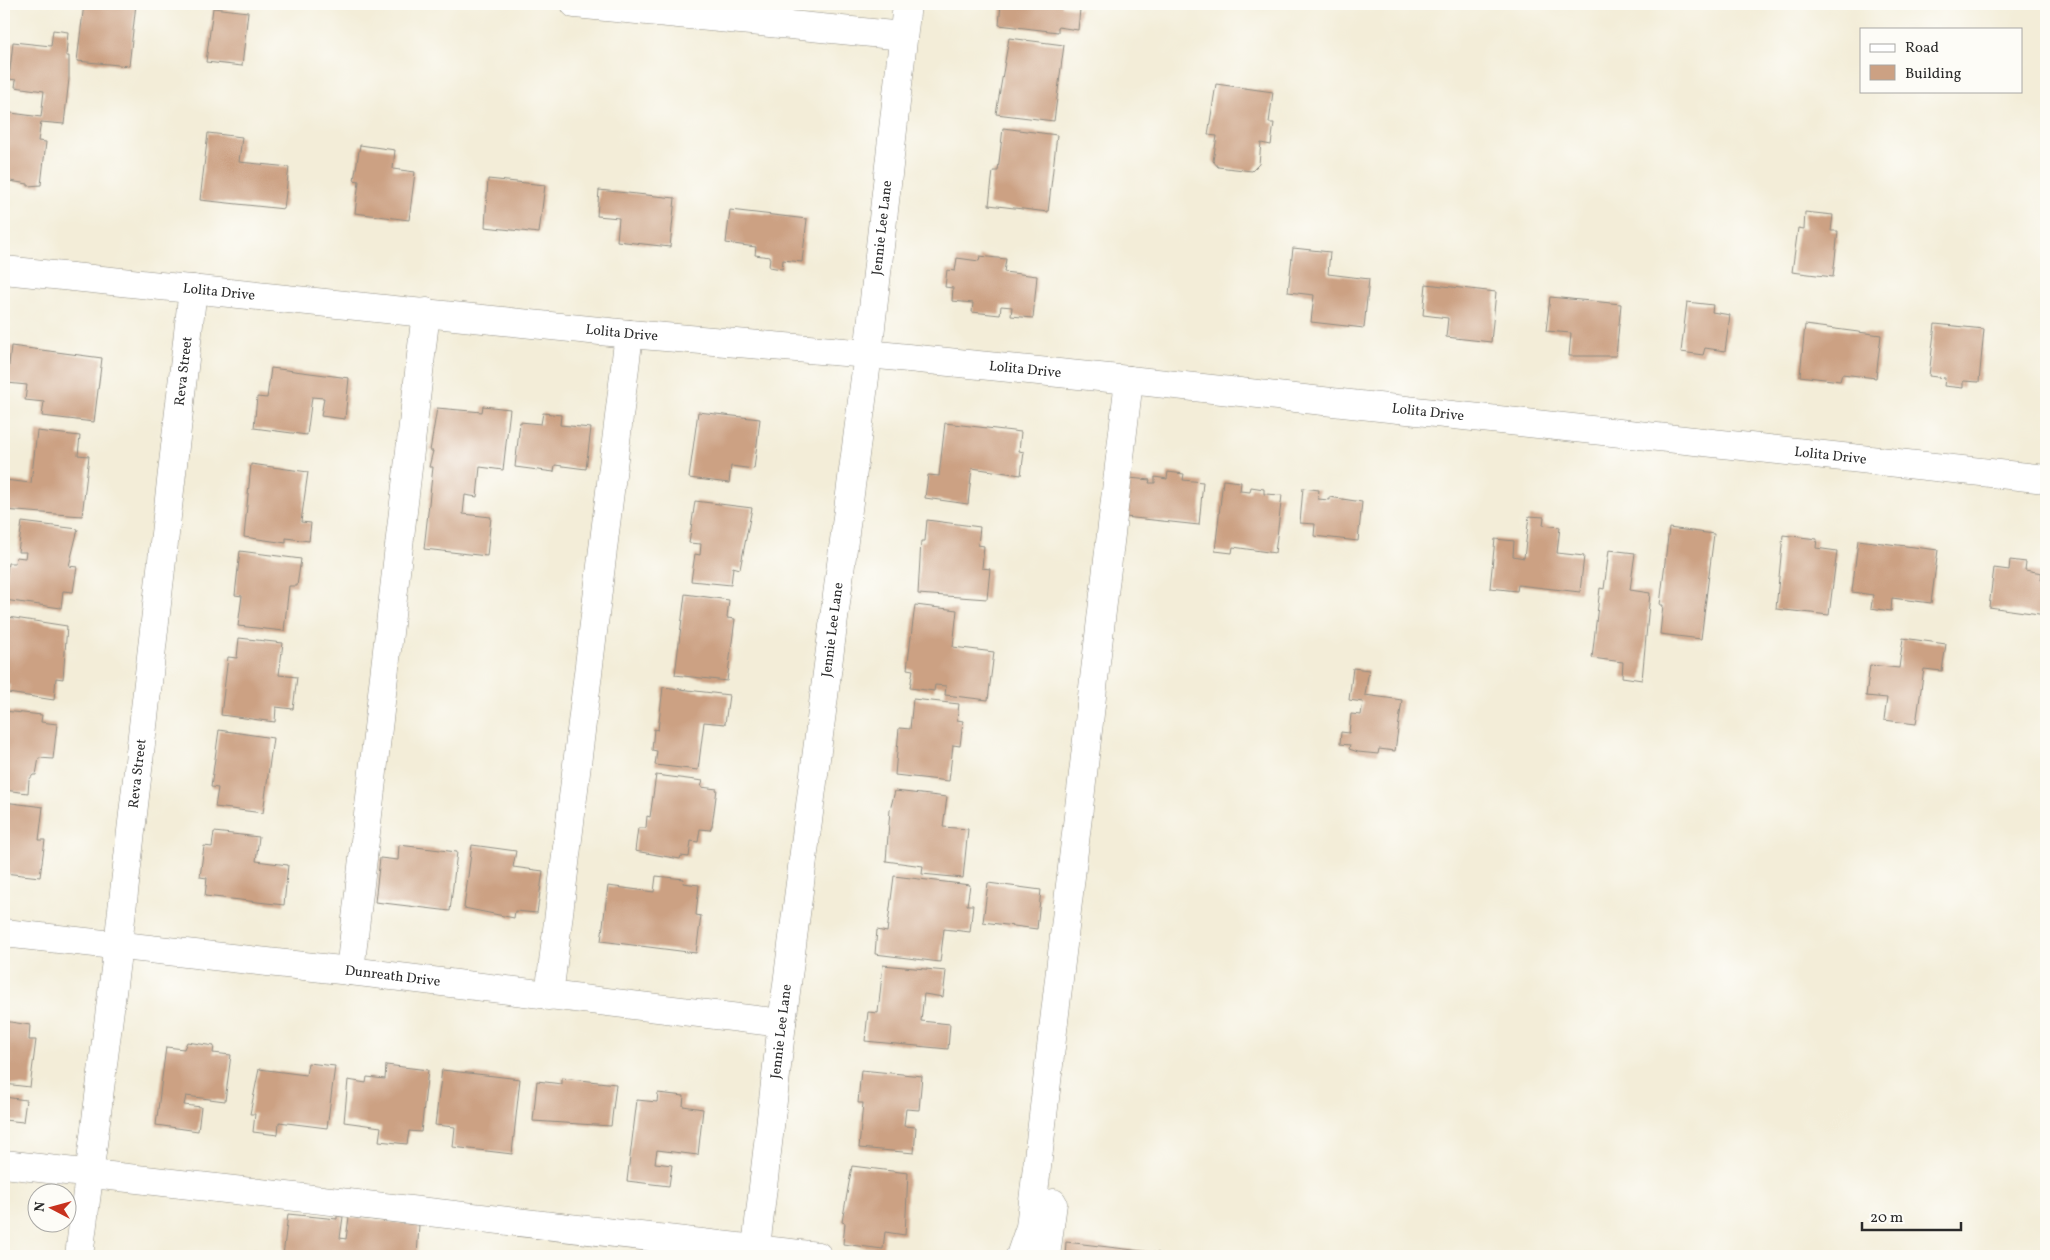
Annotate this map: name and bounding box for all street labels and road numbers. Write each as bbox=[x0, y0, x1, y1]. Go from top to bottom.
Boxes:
street label: Jennie Lee Lane bbox=[867, 179, 897, 276]
street label: Lolita Drive bbox=[182, 279, 256, 305]
street label: Lolita Drive bbox=[585, 320, 659, 346]
street label: Reva Street bbox=[170, 335, 197, 407]
street label: Lolita Drive bbox=[988, 357, 1062, 383]
street label: Lolita Drive bbox=[1391, 399, 1465, 426]
street label: Lolita Drive bbox=[1793, 442, 1868, 469]
street label: Jennie Lee Lane bbox=[817, 581, 848, 678]
street label: Reva Street bbox=[124, 738, 151, 809]
street label: Dunreath Drive bbox=[344, 961, 442, 991]
street label: Jennie Lee Lane bbox=[766, 983, 796, 1080]

